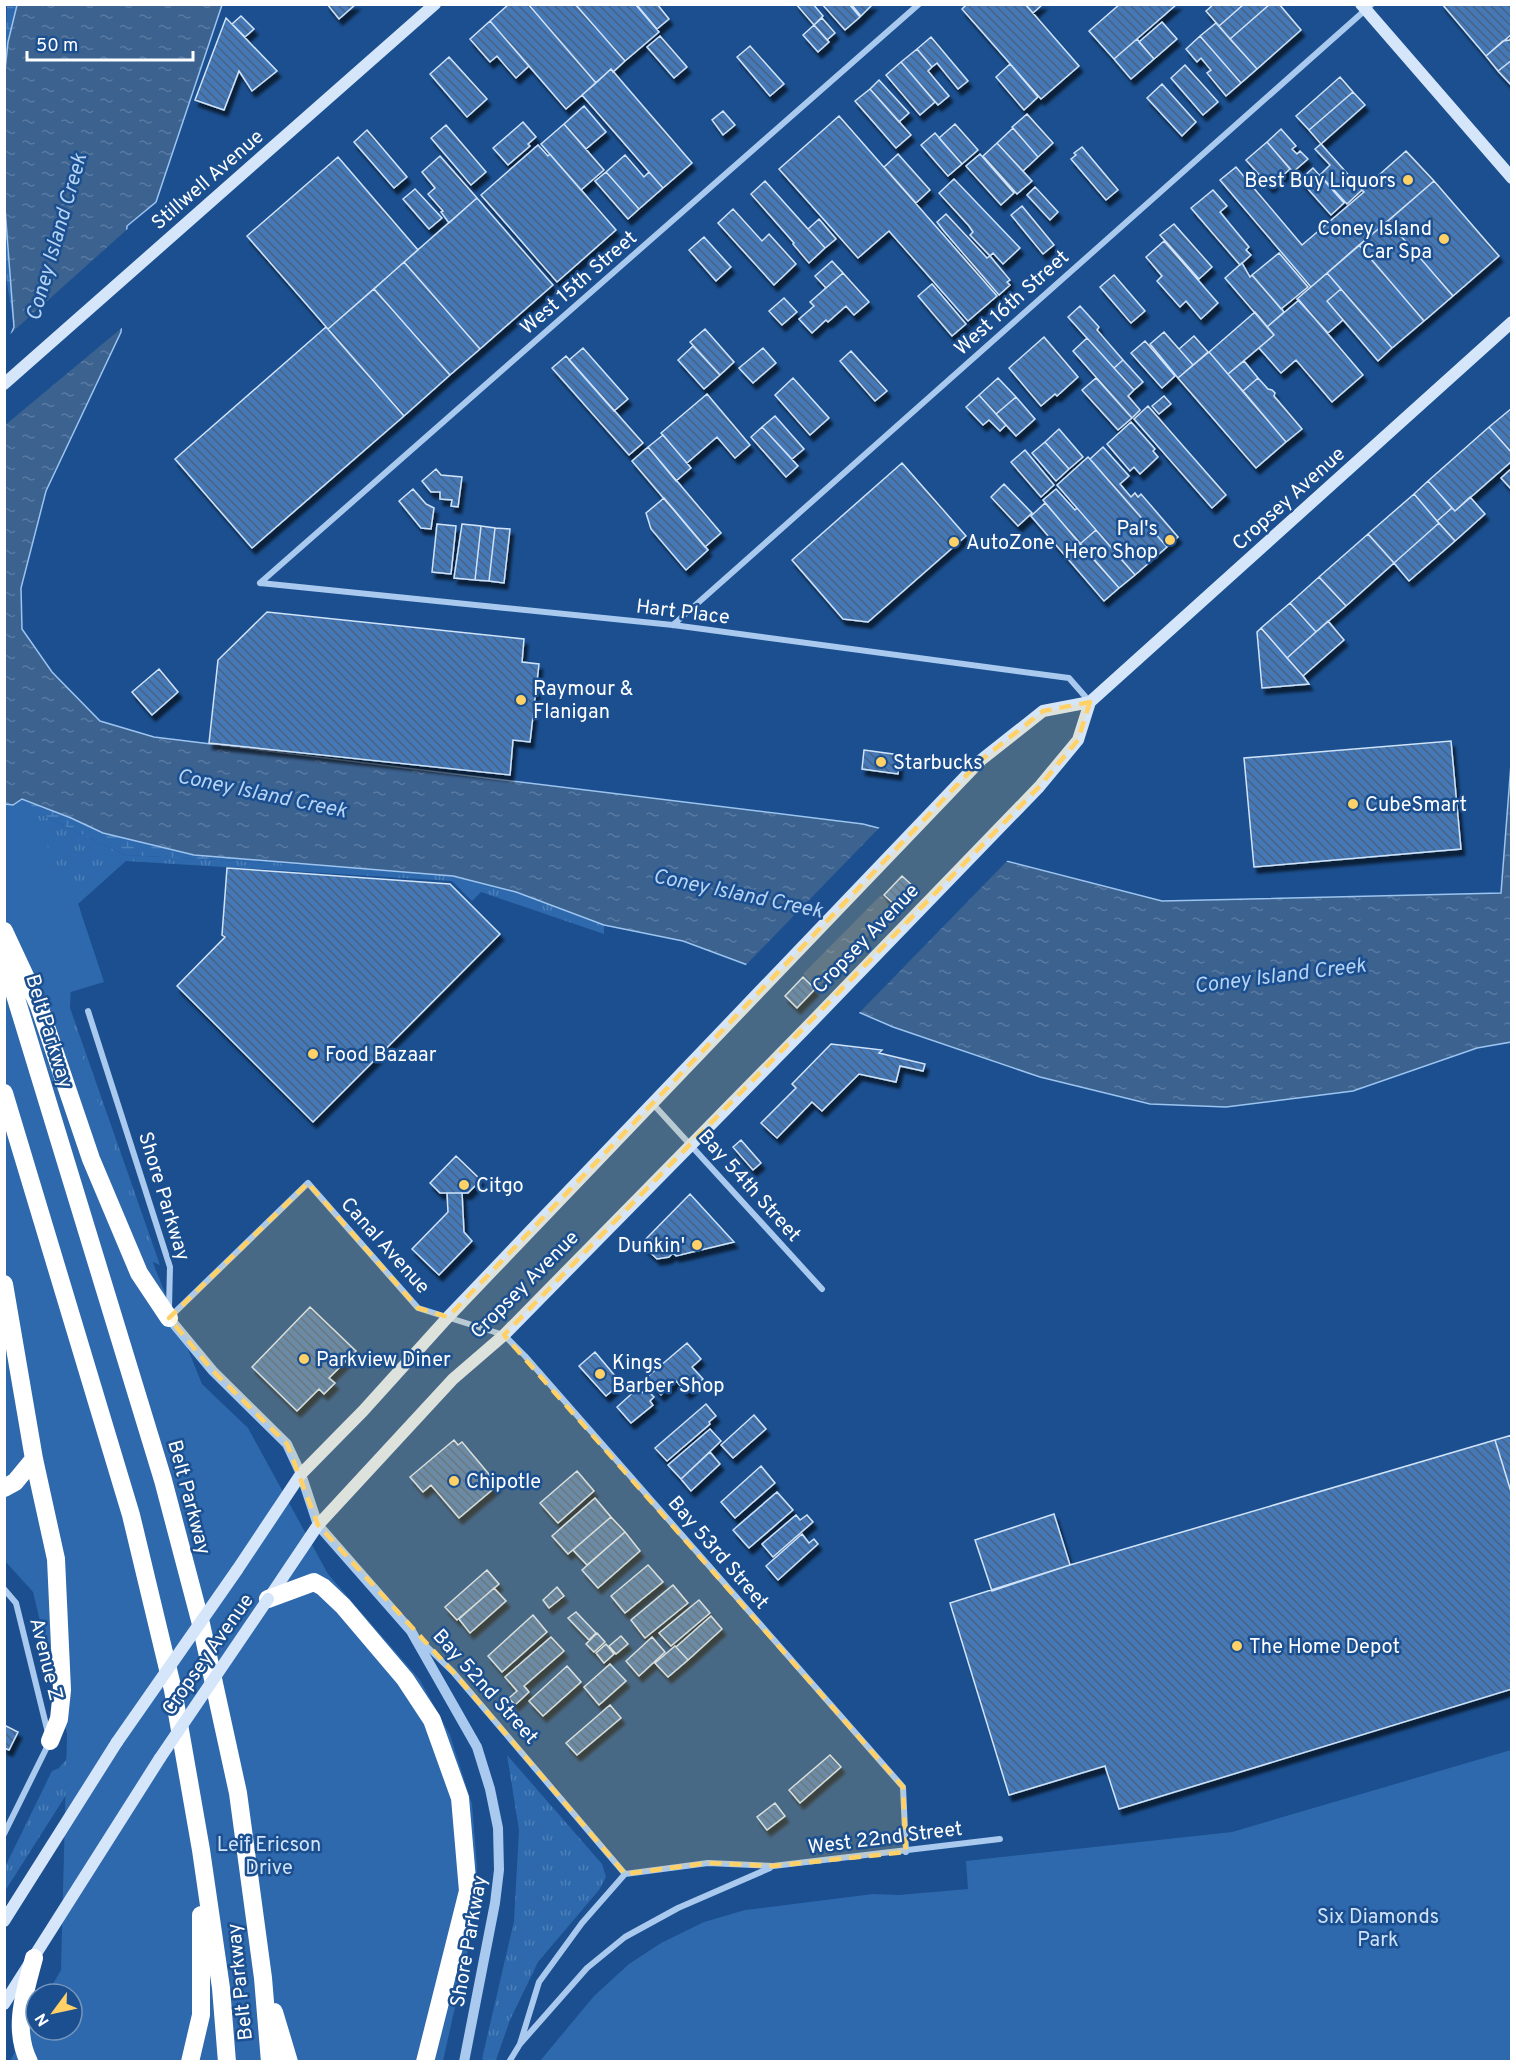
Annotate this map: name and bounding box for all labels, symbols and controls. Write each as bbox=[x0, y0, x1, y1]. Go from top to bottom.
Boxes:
scale bar bbox=[27, 24, 194, 62]
text: 50 m bbox=[36, 35, 78, 58]
street label: Stillwell Avenue bbox=[147, 125, 270, 236]
water label: Coney Island Creek bbox=[21, 150, 94, 324]
place label: Best Buy Liquors bbox=[1244, 169, 1396, 195]
marker: Best Buy Liquors bbox=[1401, 173, 1415, 187]
place label: Coney Island Car Spa bbox=[1317, 217, 1432, 266]
street label: West 15th Street bbox=[516, 226, 643, 341]
marker: Coney Island Car Spa bbox=[1437, 232, 1451, 246]
street label: West 16th Street bbox=[949, 245, 1075, 362]
street label: Cropsey Avenue bbox=[1227, 442, 1351, 557]
place label: Pal's Hero Shop bbox=[1064, 517, 1158, 566]
place label: AutoZone bbox=[966, 531, 1055, 557]
marker: Pal's Hero Shop bbox=[1163, 533, 1177, 547]
marker: AutoZone bbox=[947, 535, 961, 549]
street label: Hart Place bbox=[634, 594, 731, 632]
place label: Raymour & Flanigan bbox=[533, 677, 634, 726]
marker: Raymour & Flanigan bbox=[514, 693, 528, 707]
place label: Starbucks bbox=[893, 751, 983, 777]
marker: Starbucks bbox=[874, 755, 888, 769]
water label: Coney Island Creek bbox=[174, 763, 349, 826]
place label: CubeSmart bbox=[1365, 793, 1467, 819]
marker: CubeSmart bbox=[1346, 797, 1360, 811]
water label: Coney Island Creek bbox=[650, 863, 825, 926]
street label: Cropsey Avenue bbox=[807, 879, 926, 1000]
water label: Coney Island Creek bbox=[1193, 953, 1368, 1000]
street label: Belt Parkway bbox=[18, 972, 78, 1092]
place label: Food Bazaar bbox=[325, 1043, 437, 1069]
marker: Food Bazaar bbox=[306, 1047, 320, 1061]
street label: Bay 54th Street bbox=[691, 1125, 806, 1248]
street label: Shore Parkway bbox=[131, 1129, 195, 1264]
place label: Citgo bbox=[476, 1174, 524, 1200]
marker: Citgo bbox=[457, 1178, 471, 1192]
street label: Canal Avenue bbox=[334, 1192, 435, 1300]
street label: Cropsey Avenue bbox=[466, 1226, 585, 1345]
place label: Dunkin' bbox=[617, 1234, 685, 1260]
marker: Dunkin' bbox=[690, 1238, 704, 1252]
place label: Parkview Diner bbox=[316, 1348, 451, 1374]
place label: Kings Barber Shop bbox=[612, 1351, 725, 1400]
marker: Parkview Diner bbox=[297, 1352, 311, 1366]
marker: Kings Barber Shop bbox=[593, 1367, 607, 1381]
street label: Belt Parkway bbox=[160, 1437, 216, 1558]
place label: Chipotle bbox=[466, 1470, 541, 1496]
marker: Chipotle bbox=[447, 1474, 461, 1488]
street label: Bay 53rd Street bbox=[661, 1491, 774, 1615]
street label: Cropsey Avenue bbox=[157, 1589, 260, 1721]
street label: Avenue Z bbox=[22, 1615, 68, 1704]
street label: Bay 52nd Street bbox=[426, 1624, 543, 1750]
place label: The Home Depot bbox=[1249, 1635, 1400, 1661]
marker: The Home Depot bbox=[1230, 1639, 1244, 1653]
street label: West 22nd Street bbox=[807, 1817, 964, 1861]
park label: Leif Ericson Drive bbox=[217, 1833, 321, 1882]
street label: Shore Parkway bbox=[446, 1873, 494, 2009]
park label: Six Diamonds Park bbox=[1317, 1905, 1439, 1954]
street label: Belt Parkway bbox=[222, 1922, 260, 2042]
north arrow bbox=[24, 1982, 84, 2042]
text: N bbox=[32, 2009, 55, 2029]

